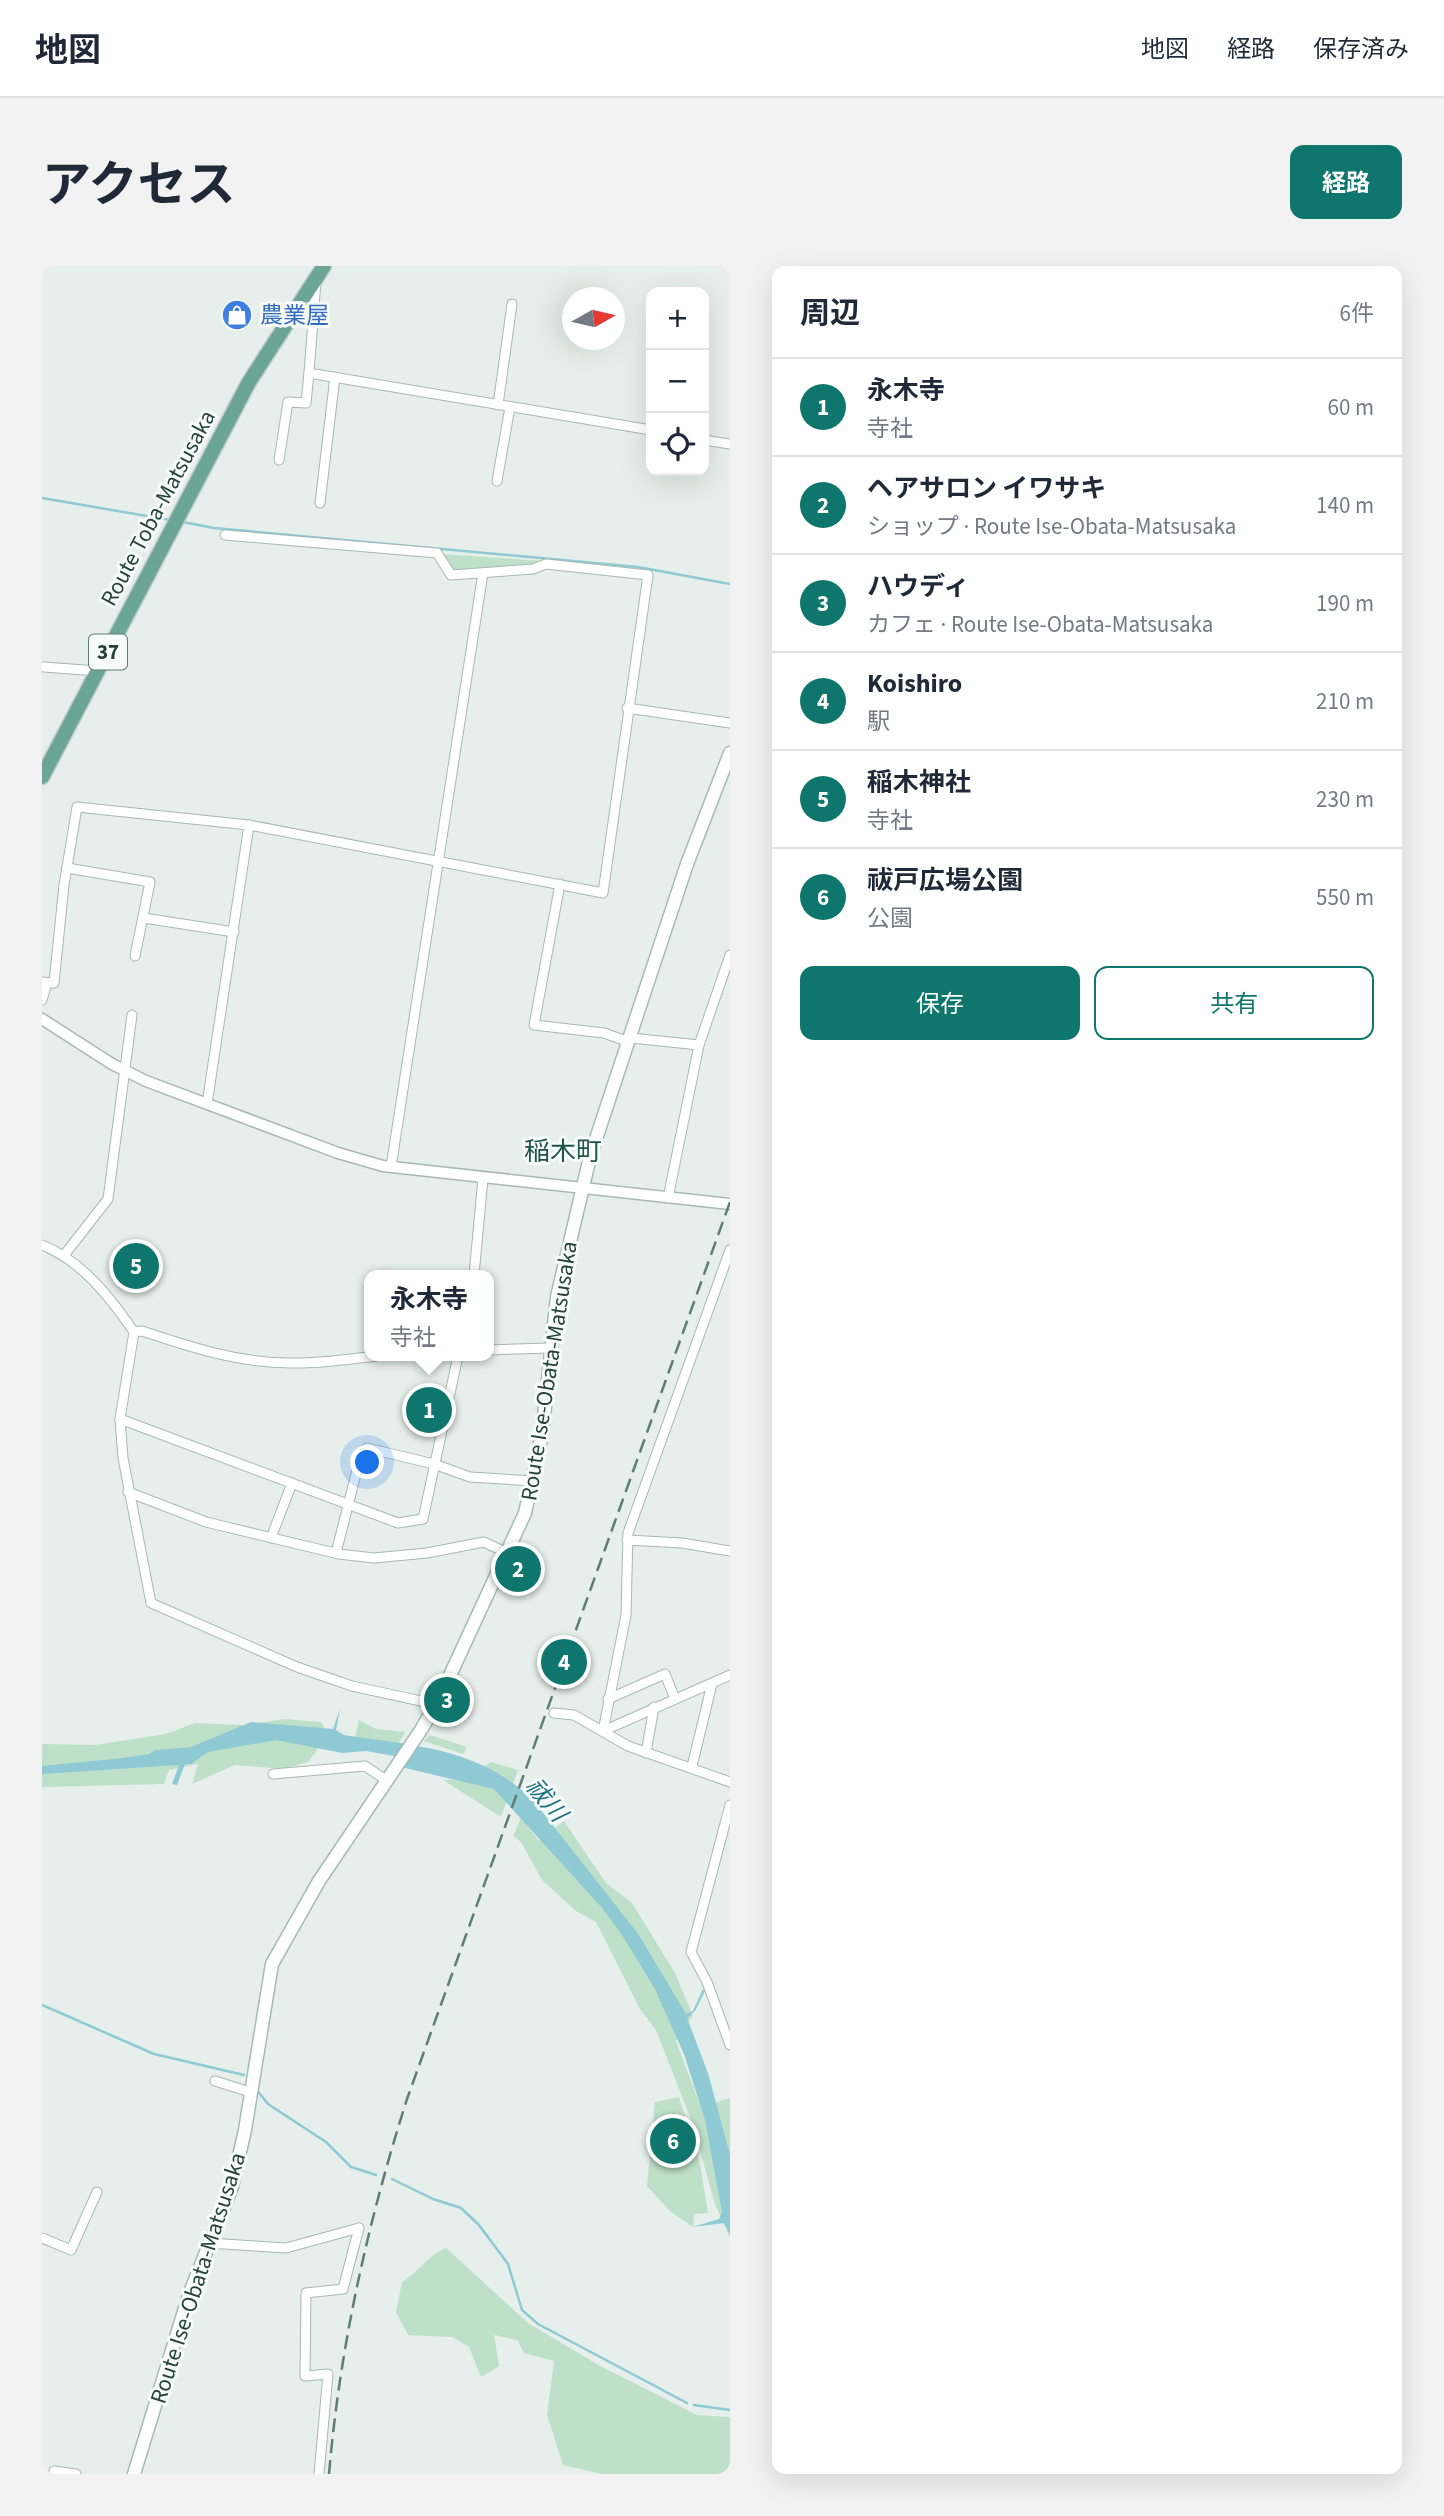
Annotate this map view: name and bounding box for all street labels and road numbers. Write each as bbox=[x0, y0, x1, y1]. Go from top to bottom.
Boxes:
street label: Route Toba-Matsusaka bbox=[92, 404, 224, 612]
road number: 37 bbox=[89, 634, 127, 670]
street label: Route Ise-Obata-Matsusaka bbox=[512, 1239, 586, 1503]
street label: Route Ise-Obata-Matsusaka bbox=[142, 2148, 254, 2408]

